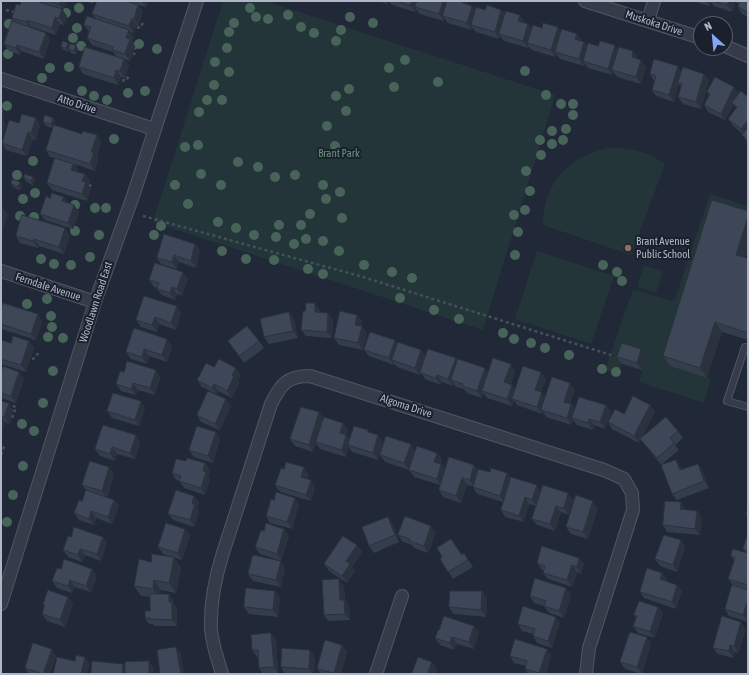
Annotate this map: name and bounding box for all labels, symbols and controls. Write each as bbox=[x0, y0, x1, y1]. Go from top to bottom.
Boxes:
street label: Muskoka Drive bbox=[624, 8, 684, 38]
north arrow bbox=[693, 16, 733, 56]
text: N bbox=[702, 19, 714, 33]
street label: Atto Drive bbox=[56, 92, 98, 116]
park label: Brant Park bbox=[318, 147, 360, 161]
place label: Brant Avenue Public School bbox=[636, 235, 690, 261]
marker: Brant Avenue Public School bbox=[623, 243, 633, 253]
street label: Woodlawn Road East bbox=[77, 260, 115, 344]
street label: Ferndale Avenue bbox=[14, 270, 82, 304]
street label: Algoma Drive bbox=[378, 391, 434, 421]

